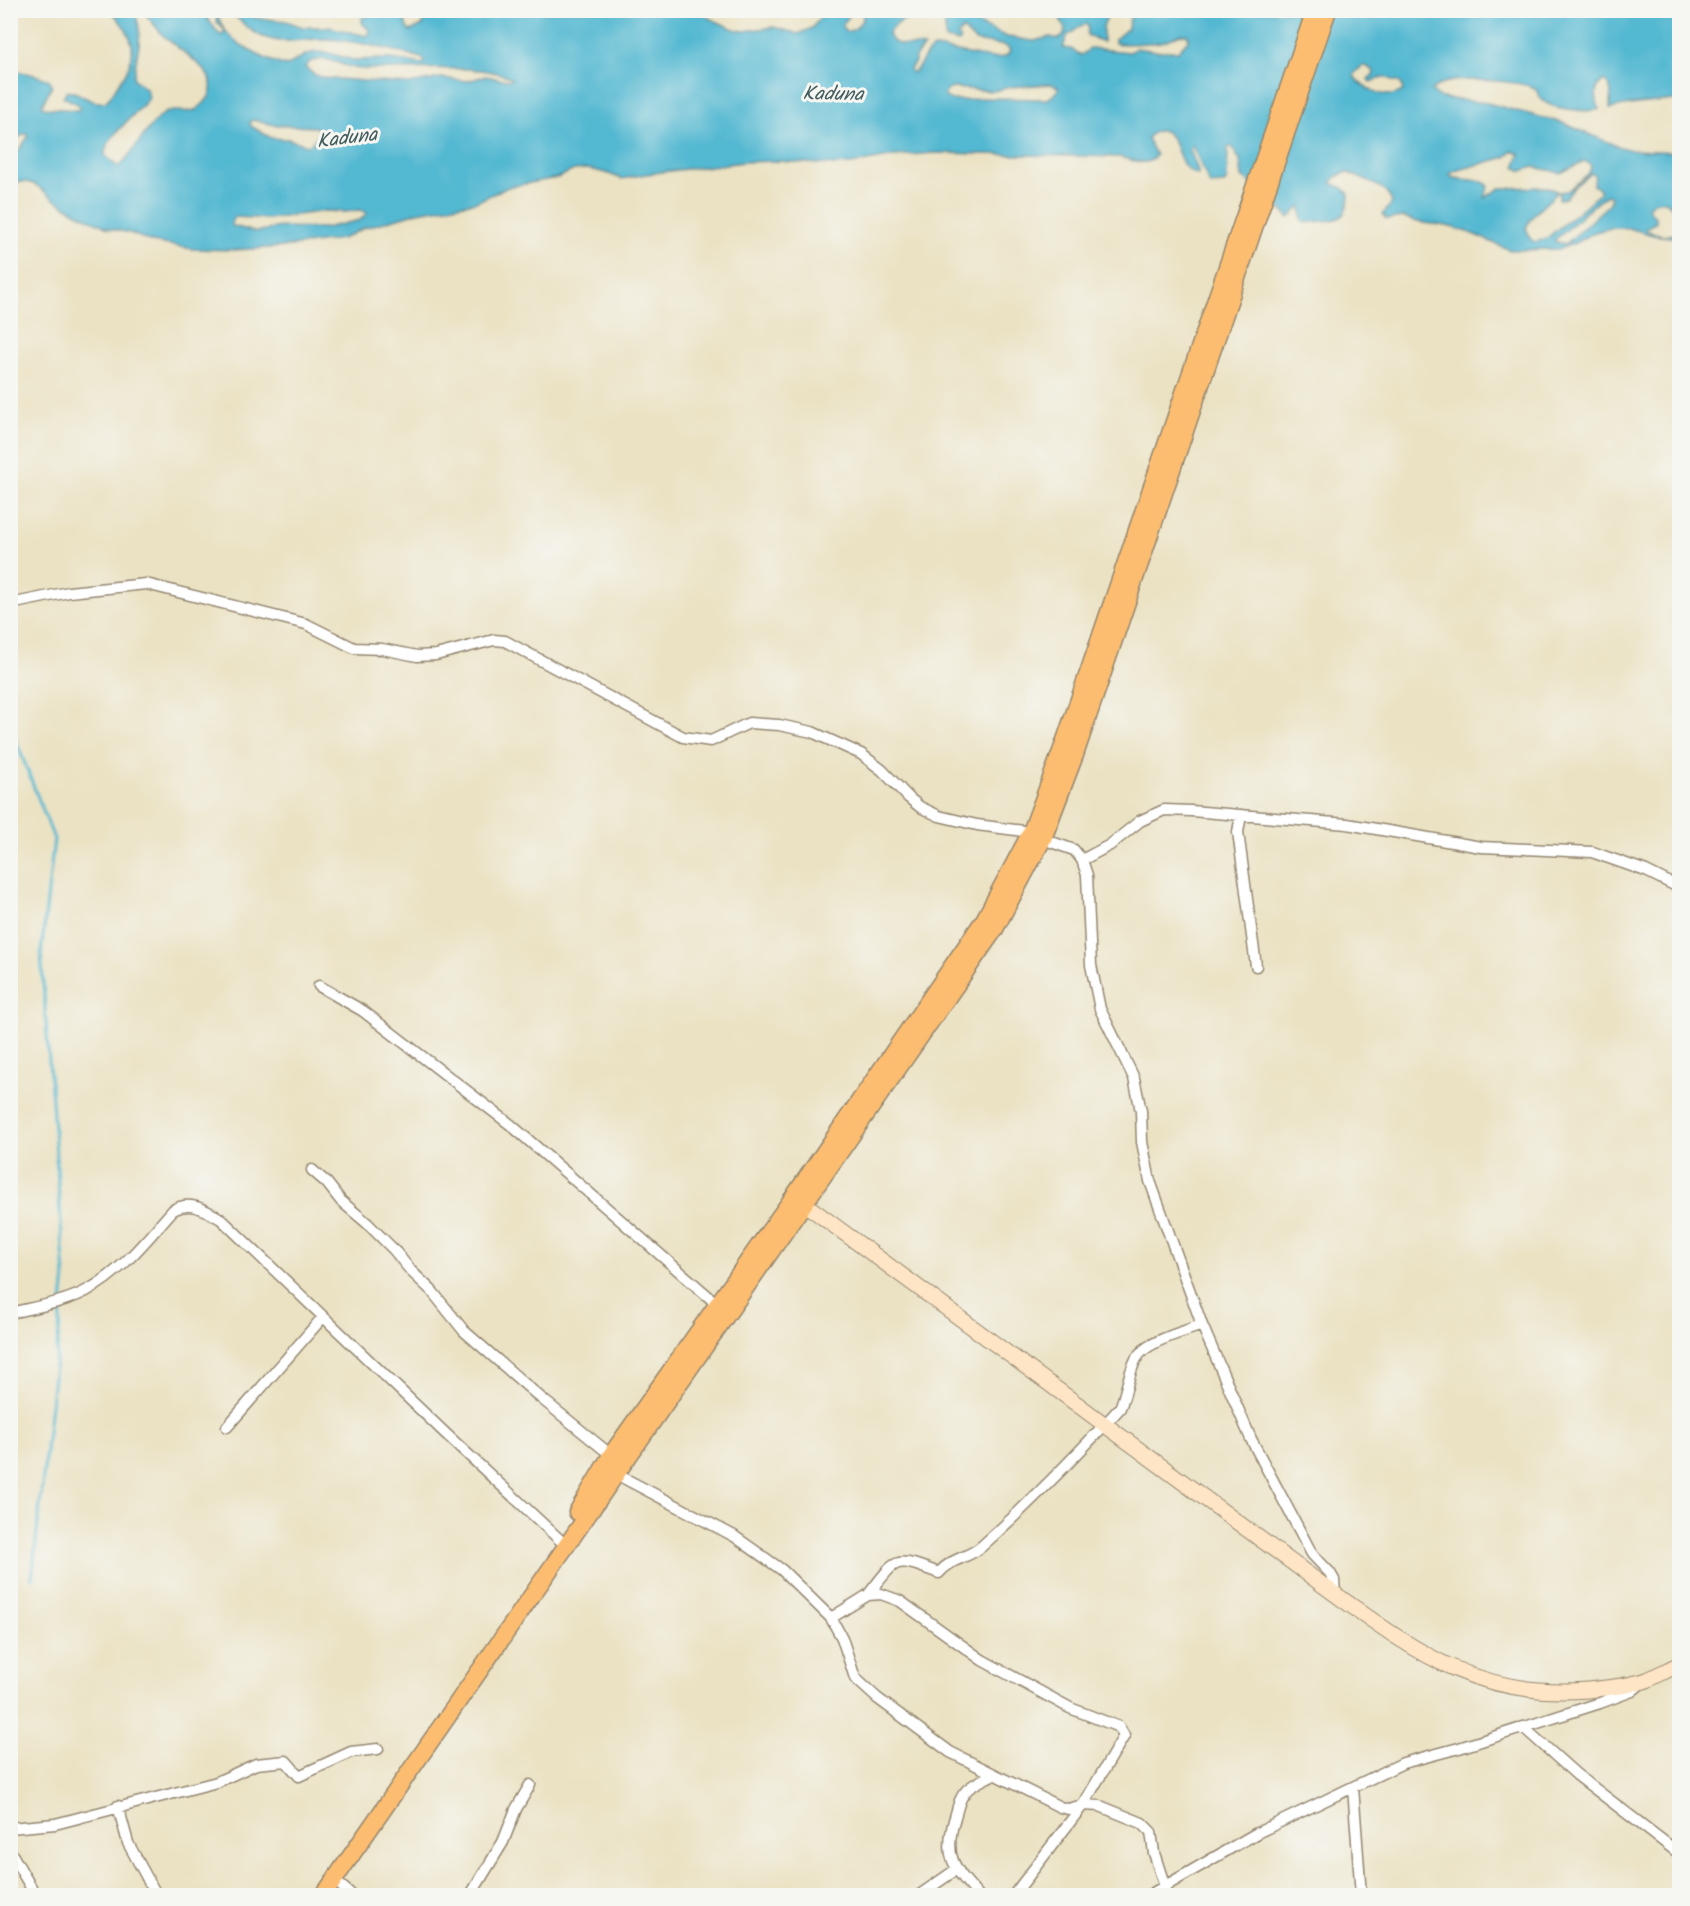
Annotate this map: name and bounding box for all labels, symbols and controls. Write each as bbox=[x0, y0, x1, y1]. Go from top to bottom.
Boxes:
water label: Kaduna bbox=[802, 78, 865, 112]
water label: Kaduna bbox=[315, 119, 381, 159]

